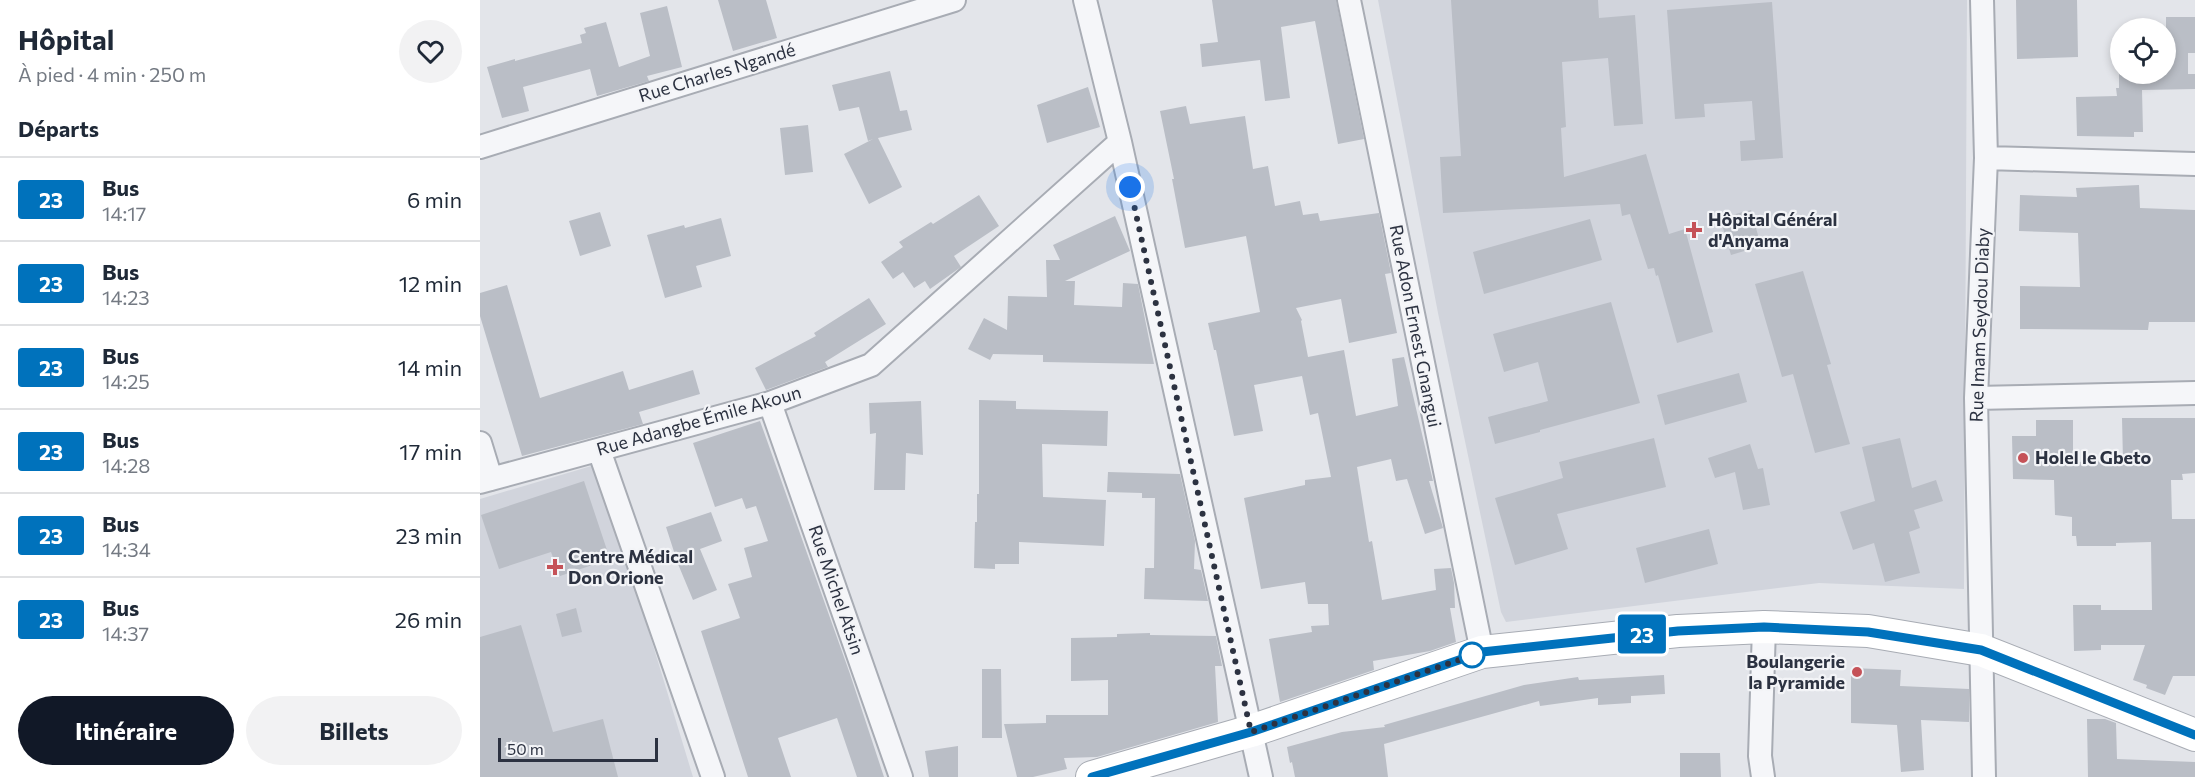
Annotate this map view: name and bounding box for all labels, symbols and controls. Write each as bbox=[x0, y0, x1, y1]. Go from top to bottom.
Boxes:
map controls bbox=[2110, 18, 2176, 84]
button: locate bbox=[2110, 18, 2176, 84]
button: heart bbox=[399, 20, 462, 83]
text: Hôpital bbox=[18, 22, 114, 56]
street label: Rue Charles Ngandé bbox=[636, 38, 798, 106]
text: À pied · 4 min · 250 m bbox=[18, 62, 206, 86]
text: Départs bbox=[18, 115, 99, 142]
your location bbox=[1115, 172, 1145, 202]
text: Bus bbox=[102, 174, 139, 201]
text: 6 min bbox=[407, 186, 462, 213]
text: 23 bbox=[39, 187, 63, 212]
text: 14:17 bbox=[102, 201, 146, 225]
place label: Hôpital Général d'Anyama bbox=[1708, 208, 1838, 251]
marker: Hôpital Général d'Anyama bbox=[1685, 221, 1703, 239]
street label: Rue Adon Ernest Gnangui bbox=[1386, 223, 1446, 429]
street label: Rue Imam Seydou Diaby bbox=[1965, 227, 1993, 423]
text: Bus bbox=[102, 258, 139, 285]
text: 12 min bbox=[399, 270, 462, 297]
text: 23 bbox=[39, 271, 63, 296]
text: 14:23 bbox=[102, 285, 150, 309]
text: Bus bbox=[102, 342, 139, 369]
text: 14 min bbox=[398, 354, 462, 381]
text: 23 bbox=[39, 355, 63, 380]
text: 14:25 bbox=[102, 369, 150, 393]
street label: Rue Adangbe Émile Akoun bbox=[594, 380, 804, 460]
text: Bus bbox=[102, 426, 139, 453]
text: 17 min bbox=[399, 438, 462, 465]
text: 23 bbox=[39, 439, 63, 464]
place label: Holel le Gbeto bbox=[2035, 446, 2152, 468]
marker: Holel le Gbeto bbox=[2016, 451, 2030, 465]
text: 14:28 bbox=[102, 453, 150, 477]
text: Bus bbox=[102, 510, 139, 537]
text: 23 min bbox=[396, 522, 462, 549]
street label: Rue Michel Atsin bbox=[804, 522, 869, 657]
text: 23 bbox=[39, 523, 63, 548]
text: 14:34 bbox=[102, 537, 151, 561]
place label: Centre Médical Don Orione bbox=[568, 545, 693, 588]
marker: Centre Médical Don Orione bbox=[546, 558, 564, 576]
text: Bus bbox=[102, 594, 139, 621]
text: 26 min bbox=[395, 606, 462, 633]
text: 23 bbox=[39, 607, 63, 632]
line badge: 23 bbox=[1615, 614, 1669, 654]
text: 14:37 bbox=[102, 621, 149, 645]
text: 23 bbox=[1630, 622, 1654, 647]
unlabelled marker bbox=[1459, 642, 1485, 668]
place label: Boulangerie la Pyramide bbox=[1746, 650, 1845, 693]
marker: Boulangerie la Pyramide bbox=[1850, 665, 1864, 679]
button: Itinéraire bbox=[18, 696, 234, 765]
button: Billets bbox=[246, 696, 462, 765]
scale bar bbox=[498, 735, 658, 762]
text: 50 m bbox=[507, 739, 544, 758]

